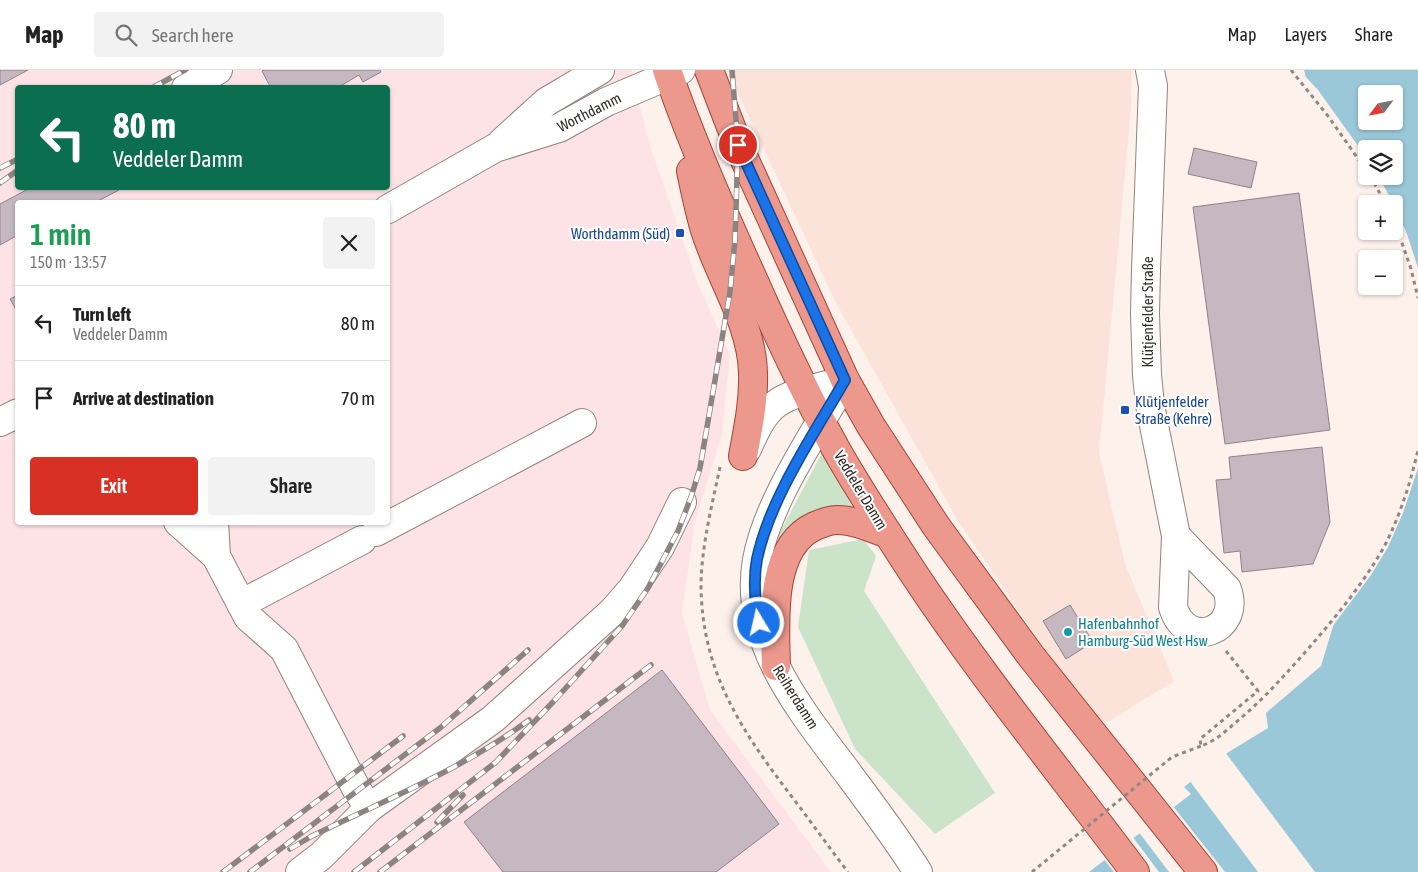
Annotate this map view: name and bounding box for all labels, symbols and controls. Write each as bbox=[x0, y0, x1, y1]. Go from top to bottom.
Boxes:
search box bbox=[94, 12, 444, 57]
text: Map bbox=[25, 21, 64, 48]
icon: search bbox=[112, 21, 140, 49]
text: Search here bbox=[152, 24, 234, 46]
text: Map bbox=[1227, 24, 1256, 45]
text: Layers bbox=[1284, 24, 1327, 45]
text: Share bbox=[1355, 24, 1393, 45]
north arrow bbox=[1358, 85, 1402, 130]
map controls bbox=[1358, 85, 1403, 295]
street label: Worthdamm bbox=[554, 89, 624, 135]
icon: left bbox=[30, 105, 95, 170]
text: 80 m bbox=[113, 105, 176, 145]
pin bbox=[717, 124, 759, 166]
icon: arrive bbox=[724, 131, 752, 159]
button: layers bbox=[1358, 140, 1403, 185]
text: Veddeler Damm bbox=[113, 146, 243, 172]
button: + bbox=[1358, 195, 1403, 240]
text: 1 min bbox=[30, 217, 91, 251]
button: close bbox=[323, 217, 375, 269]
place label: Worthdamm (Süd) bbox=[571, 225, 670, 242]
marker: Worthdamm (Süd) bbox=[674, 227, 686, 239]
button: − bbox=[1358, 250, 1403, 295]
text: 150 m · 13:57 bbox=[30, 253, 107, 271]
street label: Klütjenfelder Straße bbox=[1139, 256, 1156, 368]
text: Turn left bbox=[73, 303, 131, 325]
icon: left bbox=[30, 309, 58, 337]
text: 80 m bbox=[341, 312, 375, 334]
text: Veddeler Damm bbox=[73, 325, 168, 343]
icon: arrive bbox=[30, 384, 58, 412]
text: Arrive at destination bbox=[73, 387, 214, 409]
text: 70 m bbox=[341, 387, 375, 409]
place label: Klütjenfelder Straße (Kehre) bbox=[1135, 393, 1212, 427]
marker: Klütjenfelder Straße (Kehre) bbox=[1119, 404, 1131, 416]
street label: Veddeler Damm bbox=[831, 448, 891, 532]
button: Exit bbox=[30, 457, 198, 515]
button: Share bbox=[208, 457, 375, 515]
position arrow bbox=[732, 596, 784, 648]
place label: Hafenbahnhof Hamburg-Süd West Hsw bbox=[1078, 615, 1208, 649]
marker: Hafenbahnhof Hamburg-Süd West Hsw bbox=[1062, 626, 1074, 638]
street label: Reiherdamm bbox=[770, 662, 822, 732]

